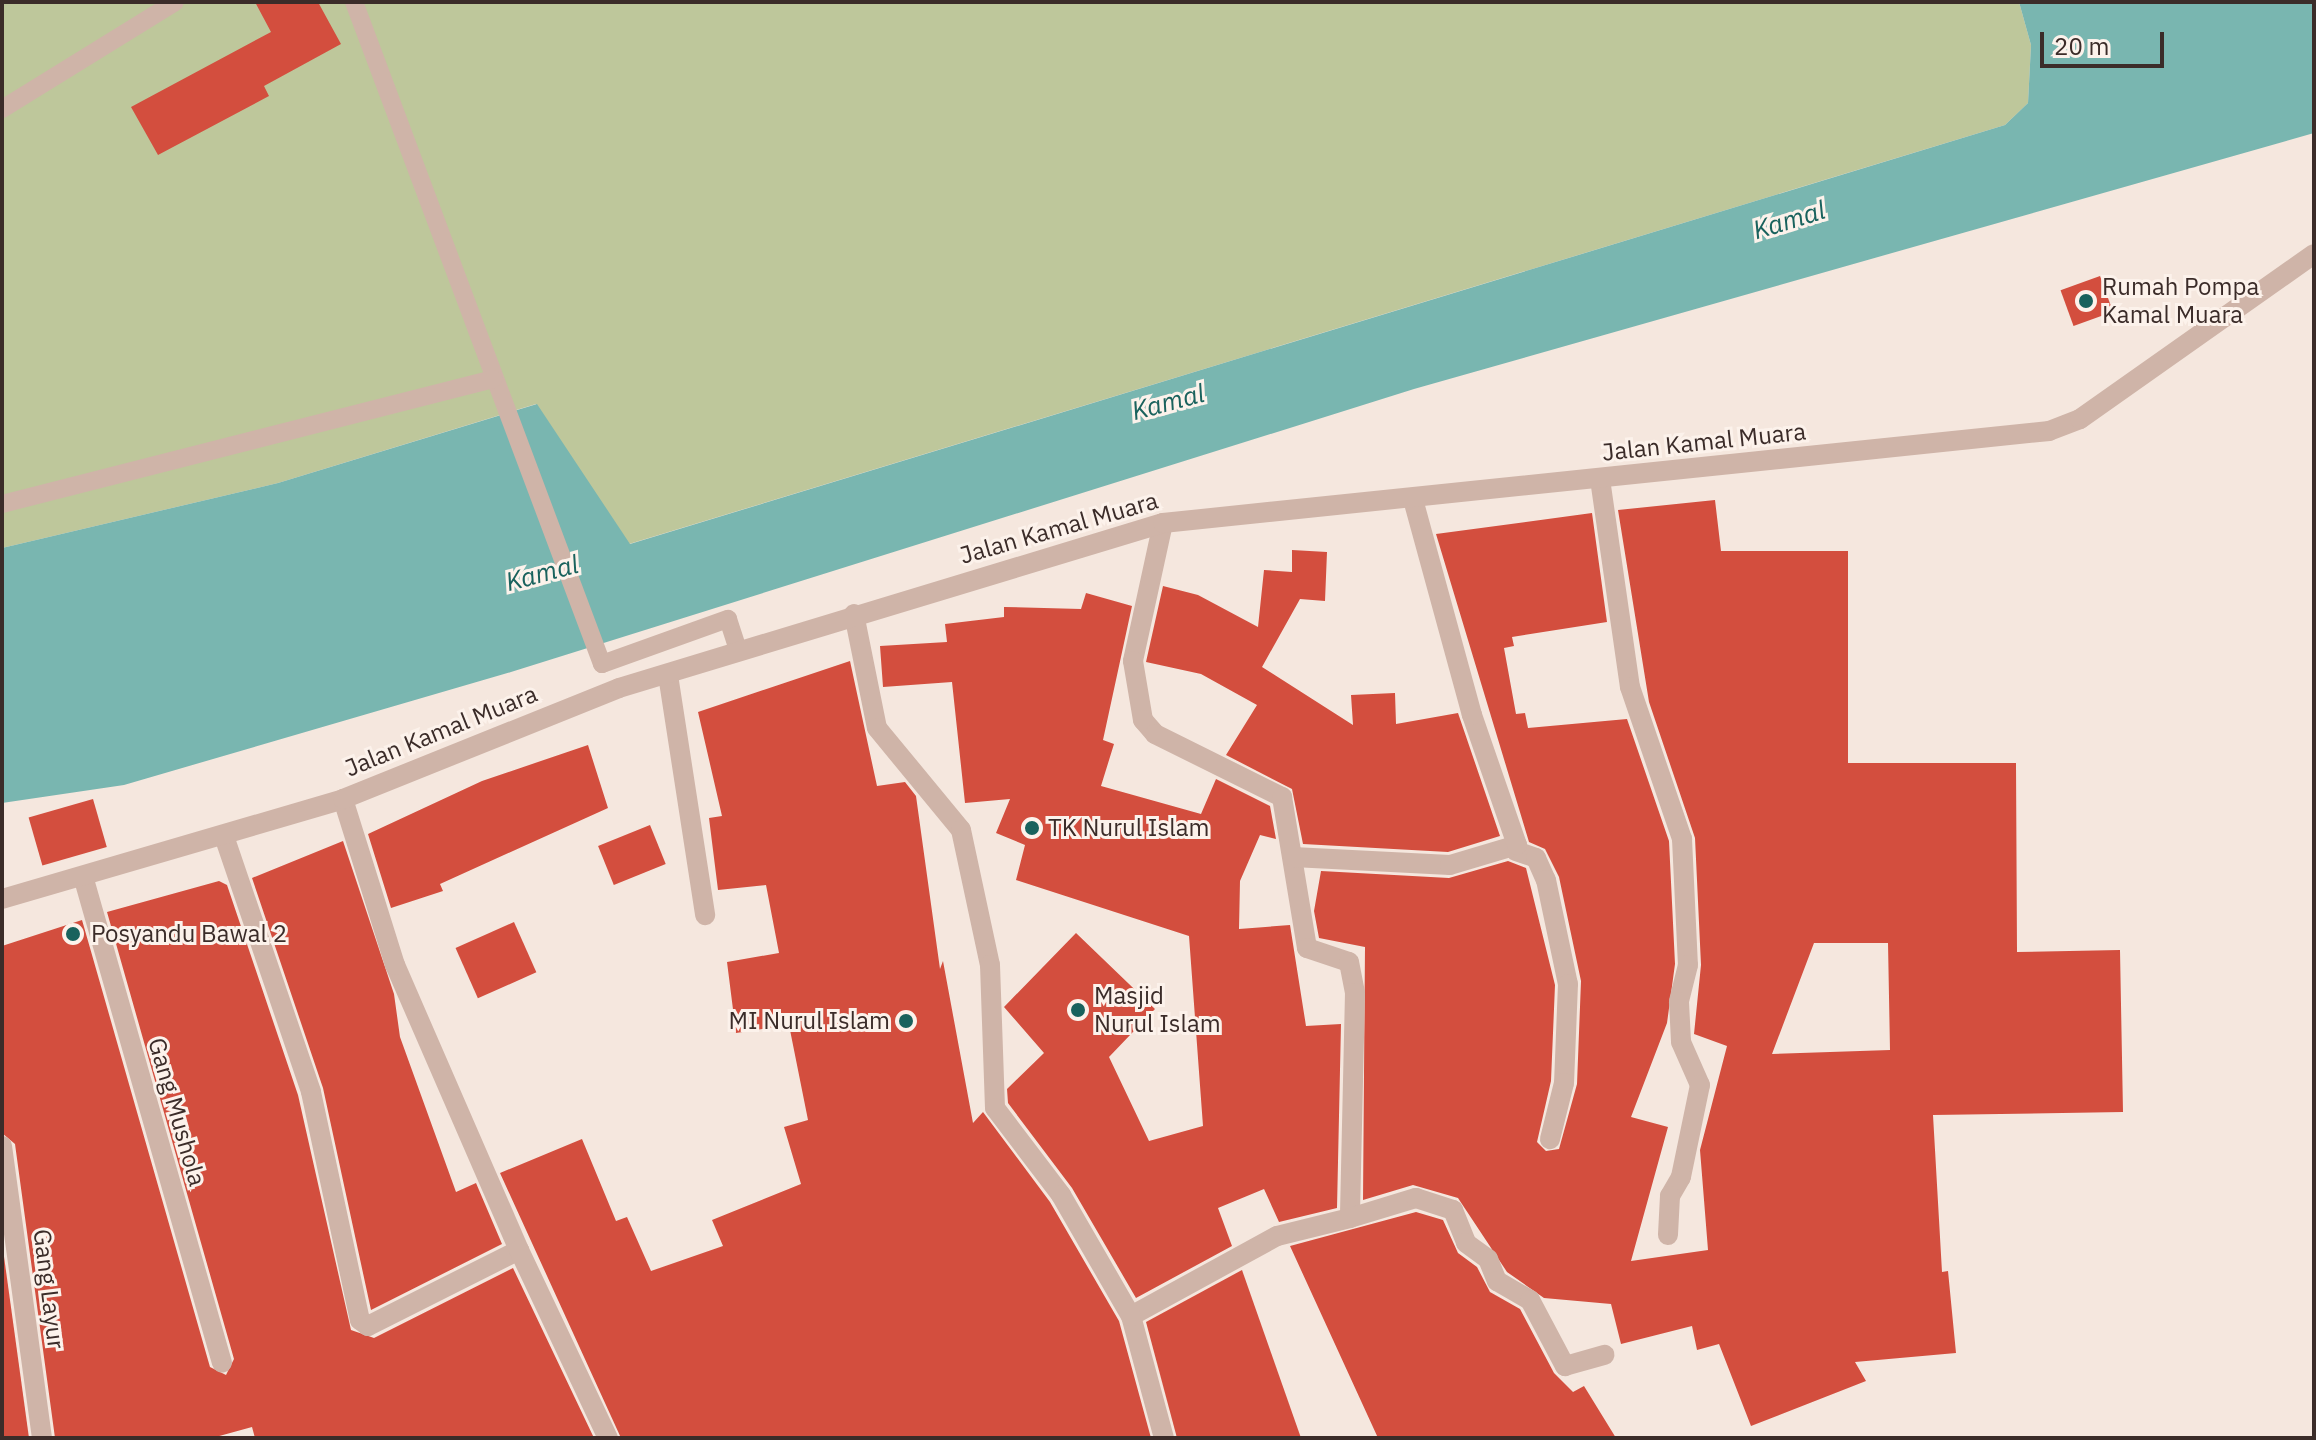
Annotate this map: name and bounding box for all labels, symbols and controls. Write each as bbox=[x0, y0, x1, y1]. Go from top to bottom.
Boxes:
scale bar bbox=[2044, 16, 2168, 66]
text: 20 m bbox=[2054, 30, 2109, 62]
water label: Kamal bbox=[1749, 194, 1829, 246]
place label: Rumah Pompa Kamal Muara bbox=[2102, 273, 2259, 329]
marker: Rumah Pompa Kamal Muara bbox=[2077, 292, 2095, 310]
water label: Kamal bbox=[1128, 377, 1208, 427]
street label: Jalan Kamal Muara bbox=[1601, 417, 1807, 467]
street label: Jalan Kamal Muara bbox=[957, 486, 1161, 570]
water label: Kamal bbox=[502, 548, 582, 598]
street label: Jalan Kamal Muara bbox=[341, 679, 541, 783]
place label: TK Nurul Islam bbox=[1048, 814, 1209, 842]
marker: TK Nurul Islam bbox=[1023, 819, 1041, 837]
place label: Posyandu Bawal 2 bbox=[91, 920, 287, 948]
marker: Posyandu Bawal 2 bbox=[62, 923, 84, 945]
place label: Masjid Nurul Islam bbox=[1094, 982, 1221, 1038]
marker: Masjid Nurul Islam bbox=[1069, 1001, 1087, 1019]
place label: MI Nurul Islam bbox=[728, 1007, 890, 1035]
marker: MI Nurul Islam bbox=[897, 1012, 915, 1030]
street label: Gang Mushola bbox=[142, 1035, 212, 1189]
street label: Gang Layur bbox=[27, 1227, 71, 1351]

